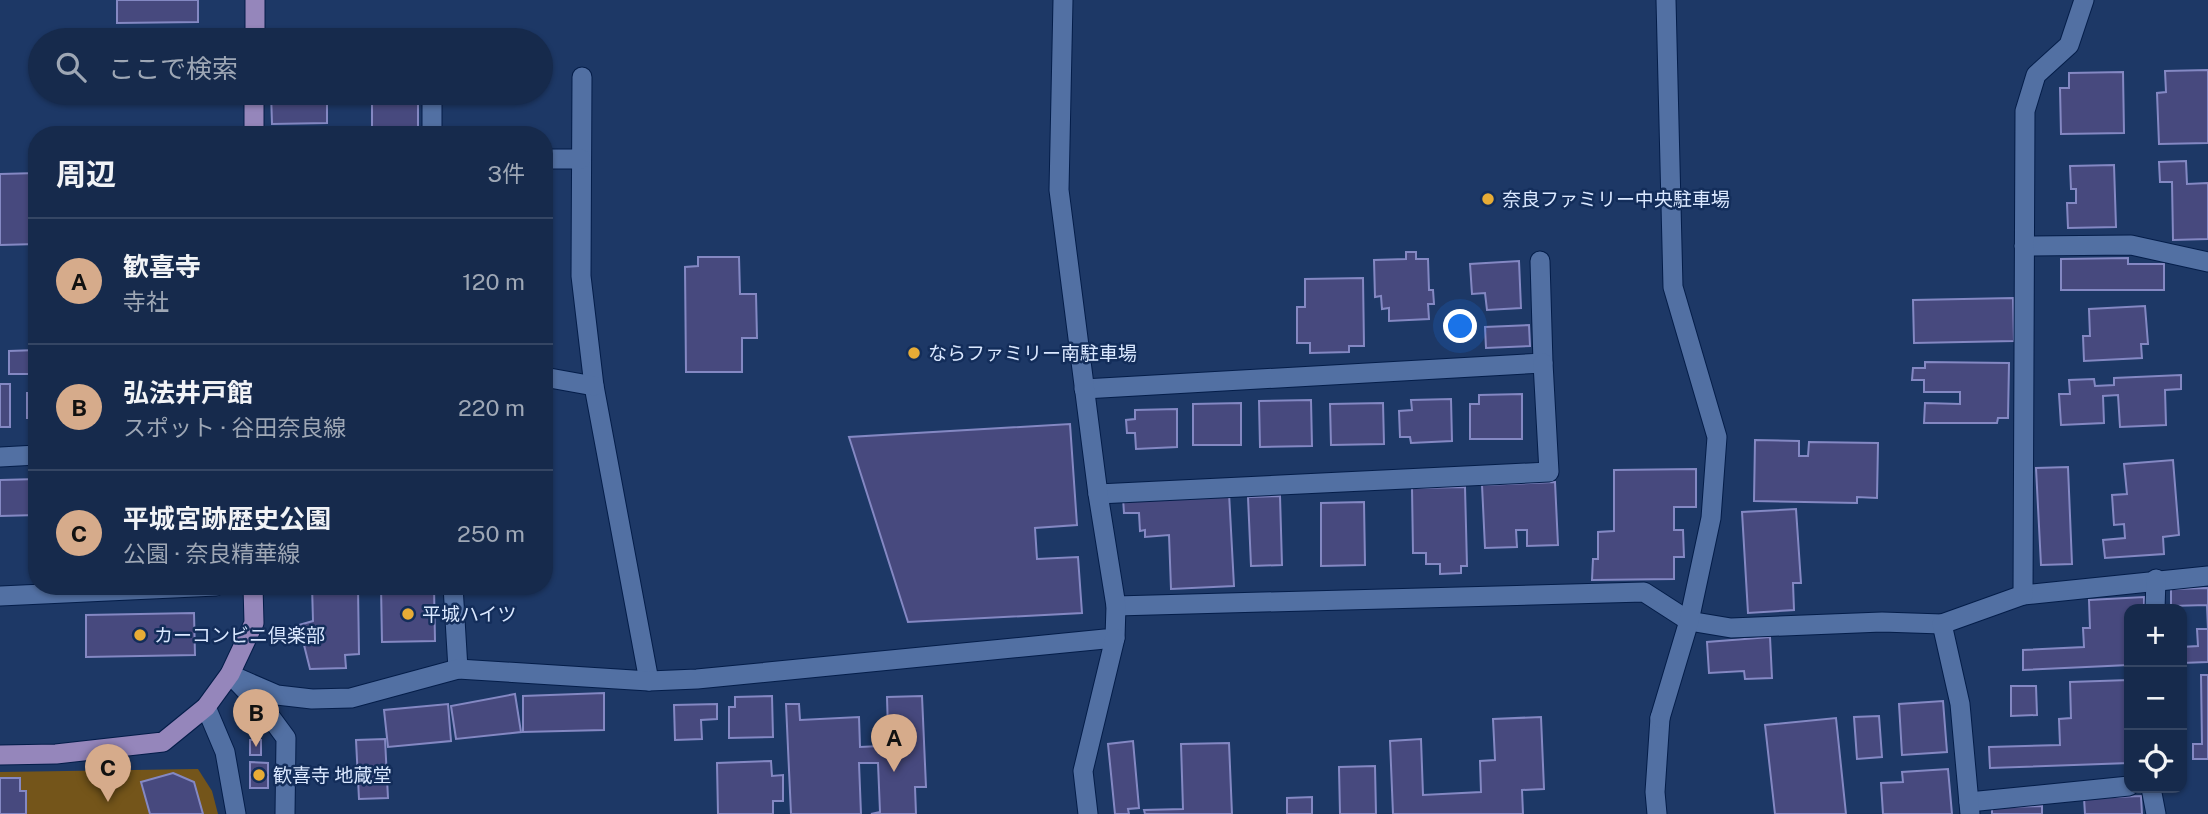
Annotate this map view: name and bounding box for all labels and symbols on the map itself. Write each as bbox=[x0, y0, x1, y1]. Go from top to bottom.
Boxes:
place label: 奈良ファミリー中央駐車場 bbox=[1502, 188, 1730, 210]
marker: 奈良ファミリー中央駐車場 bbox=[1480, 191, 1496, 207]
your location bbox=[1443, 309, 1477, 343]
place label: ならファミリー南駐車場 bbox=[928, 342, 1137, 364]
marker: ならファミリー南駐車場 bbox=[906, 345, 922, 361]
place label: 平城ハイツ bbox=[422, 603, 517, 625]
marker: 平城ハイツ bbox=[400, 606, 416, 622]
place label: カーコンビニ倶楽部 bbox=[154, 624, 325, 646]
marker: カーコンビニ倶楽部 bbox=[132, 627, 148, 643]
pin: B bbox=[233, 689, 279, 747]
pin: A bbox=[871, 714, 917, 772]
pin: C bbox=[85, 744, 131, 802]
place label: 歓喜寺 地蔵堂 bbox=[273, 764, 392, 786]
marker: 歓喜寺 地蔵堂 bbox=[251, 767, 267, 783]

